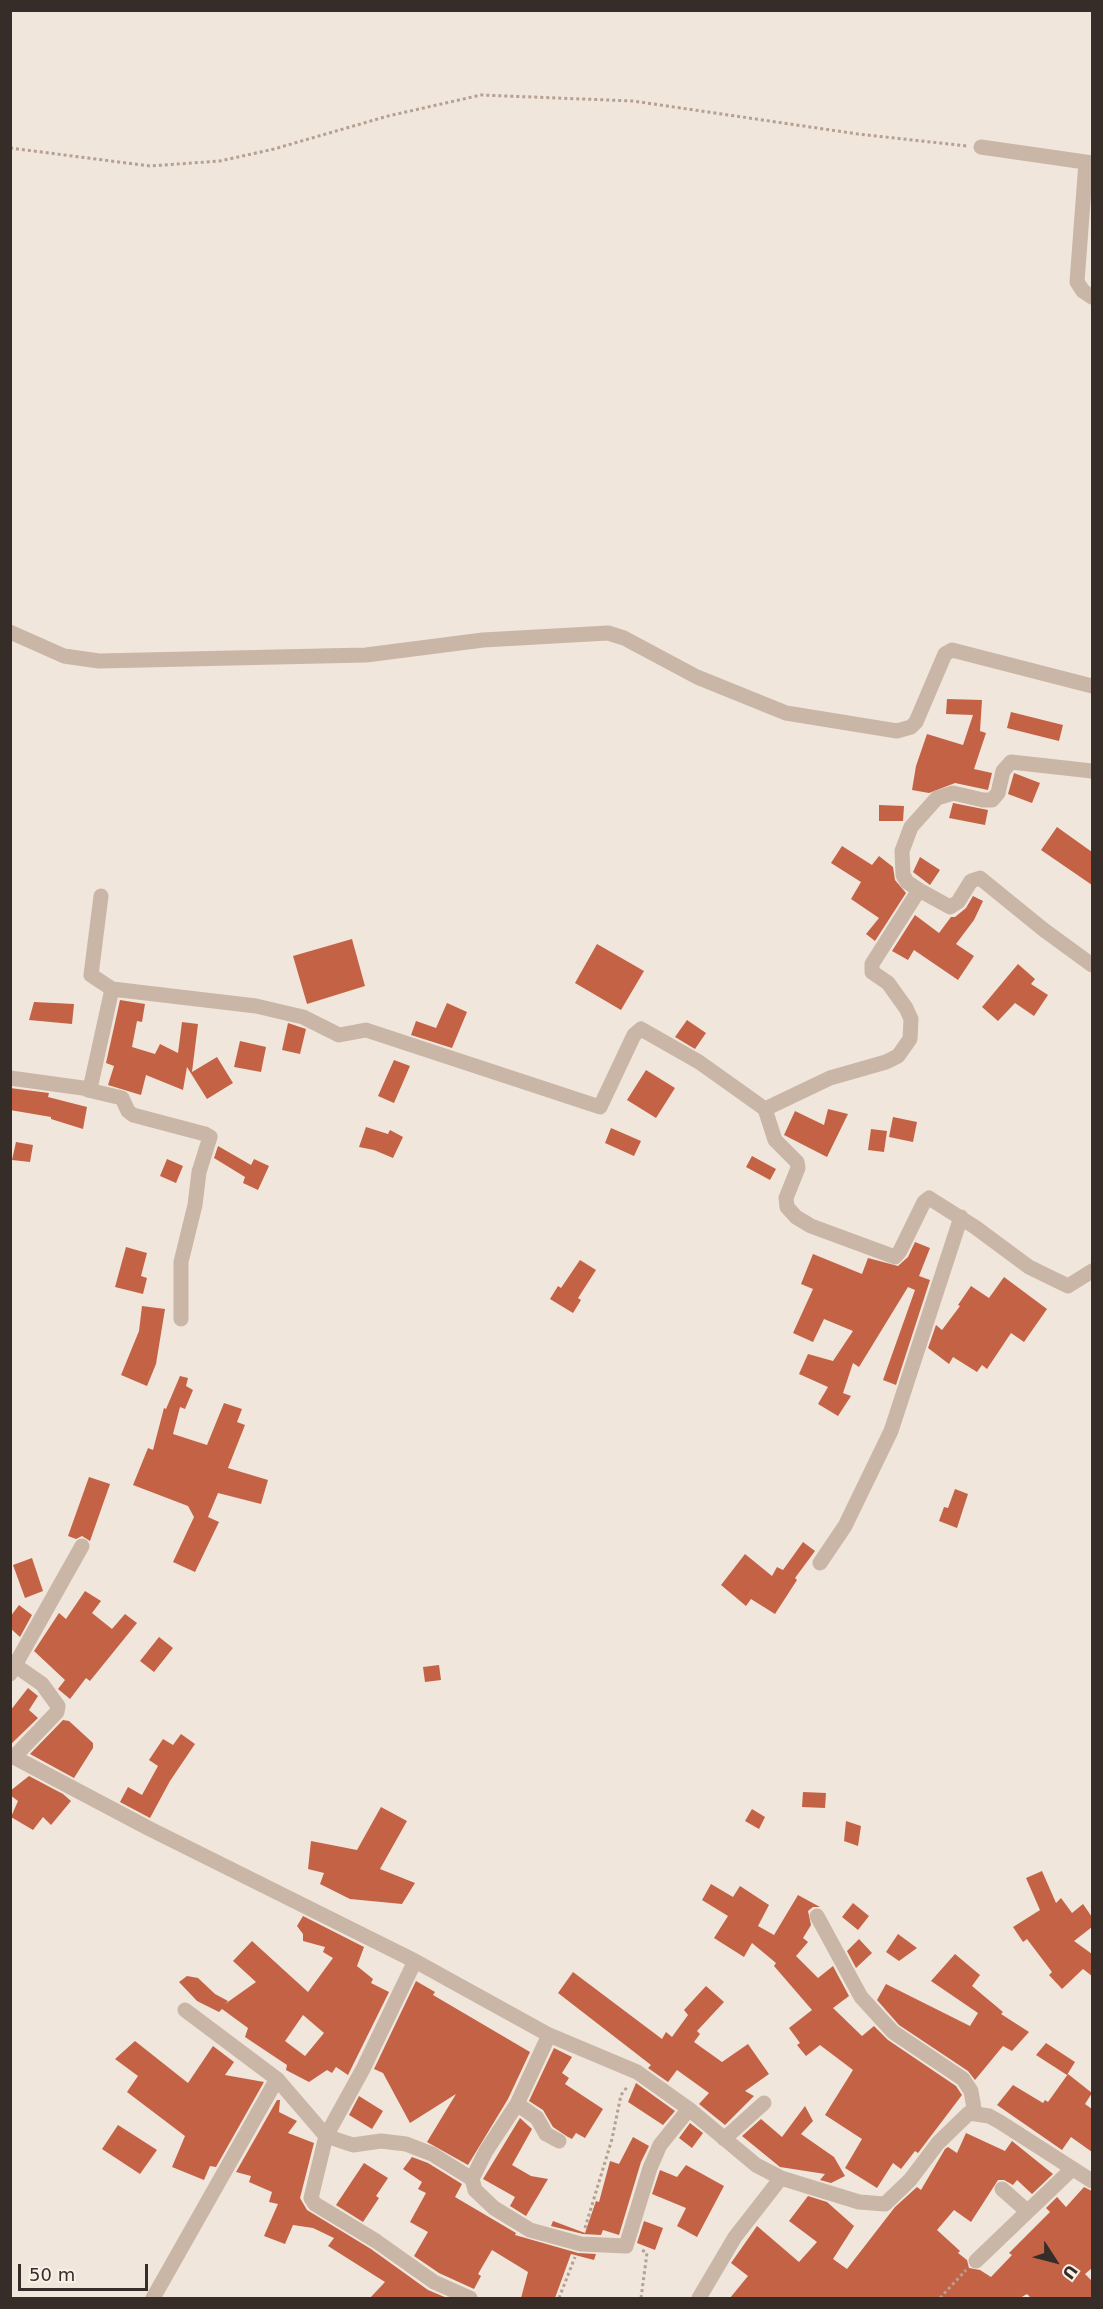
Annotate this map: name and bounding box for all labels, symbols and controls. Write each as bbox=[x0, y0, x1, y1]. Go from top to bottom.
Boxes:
north arrow bbox=[1025, 2231, 1085, 2291]
scale bar bbox=[21, 2252, 152, 2290]
text: U bbox=[1058, 2261, 1081, 2283]
text: 50 m bbox=[29, 2264, 75, 2285]

